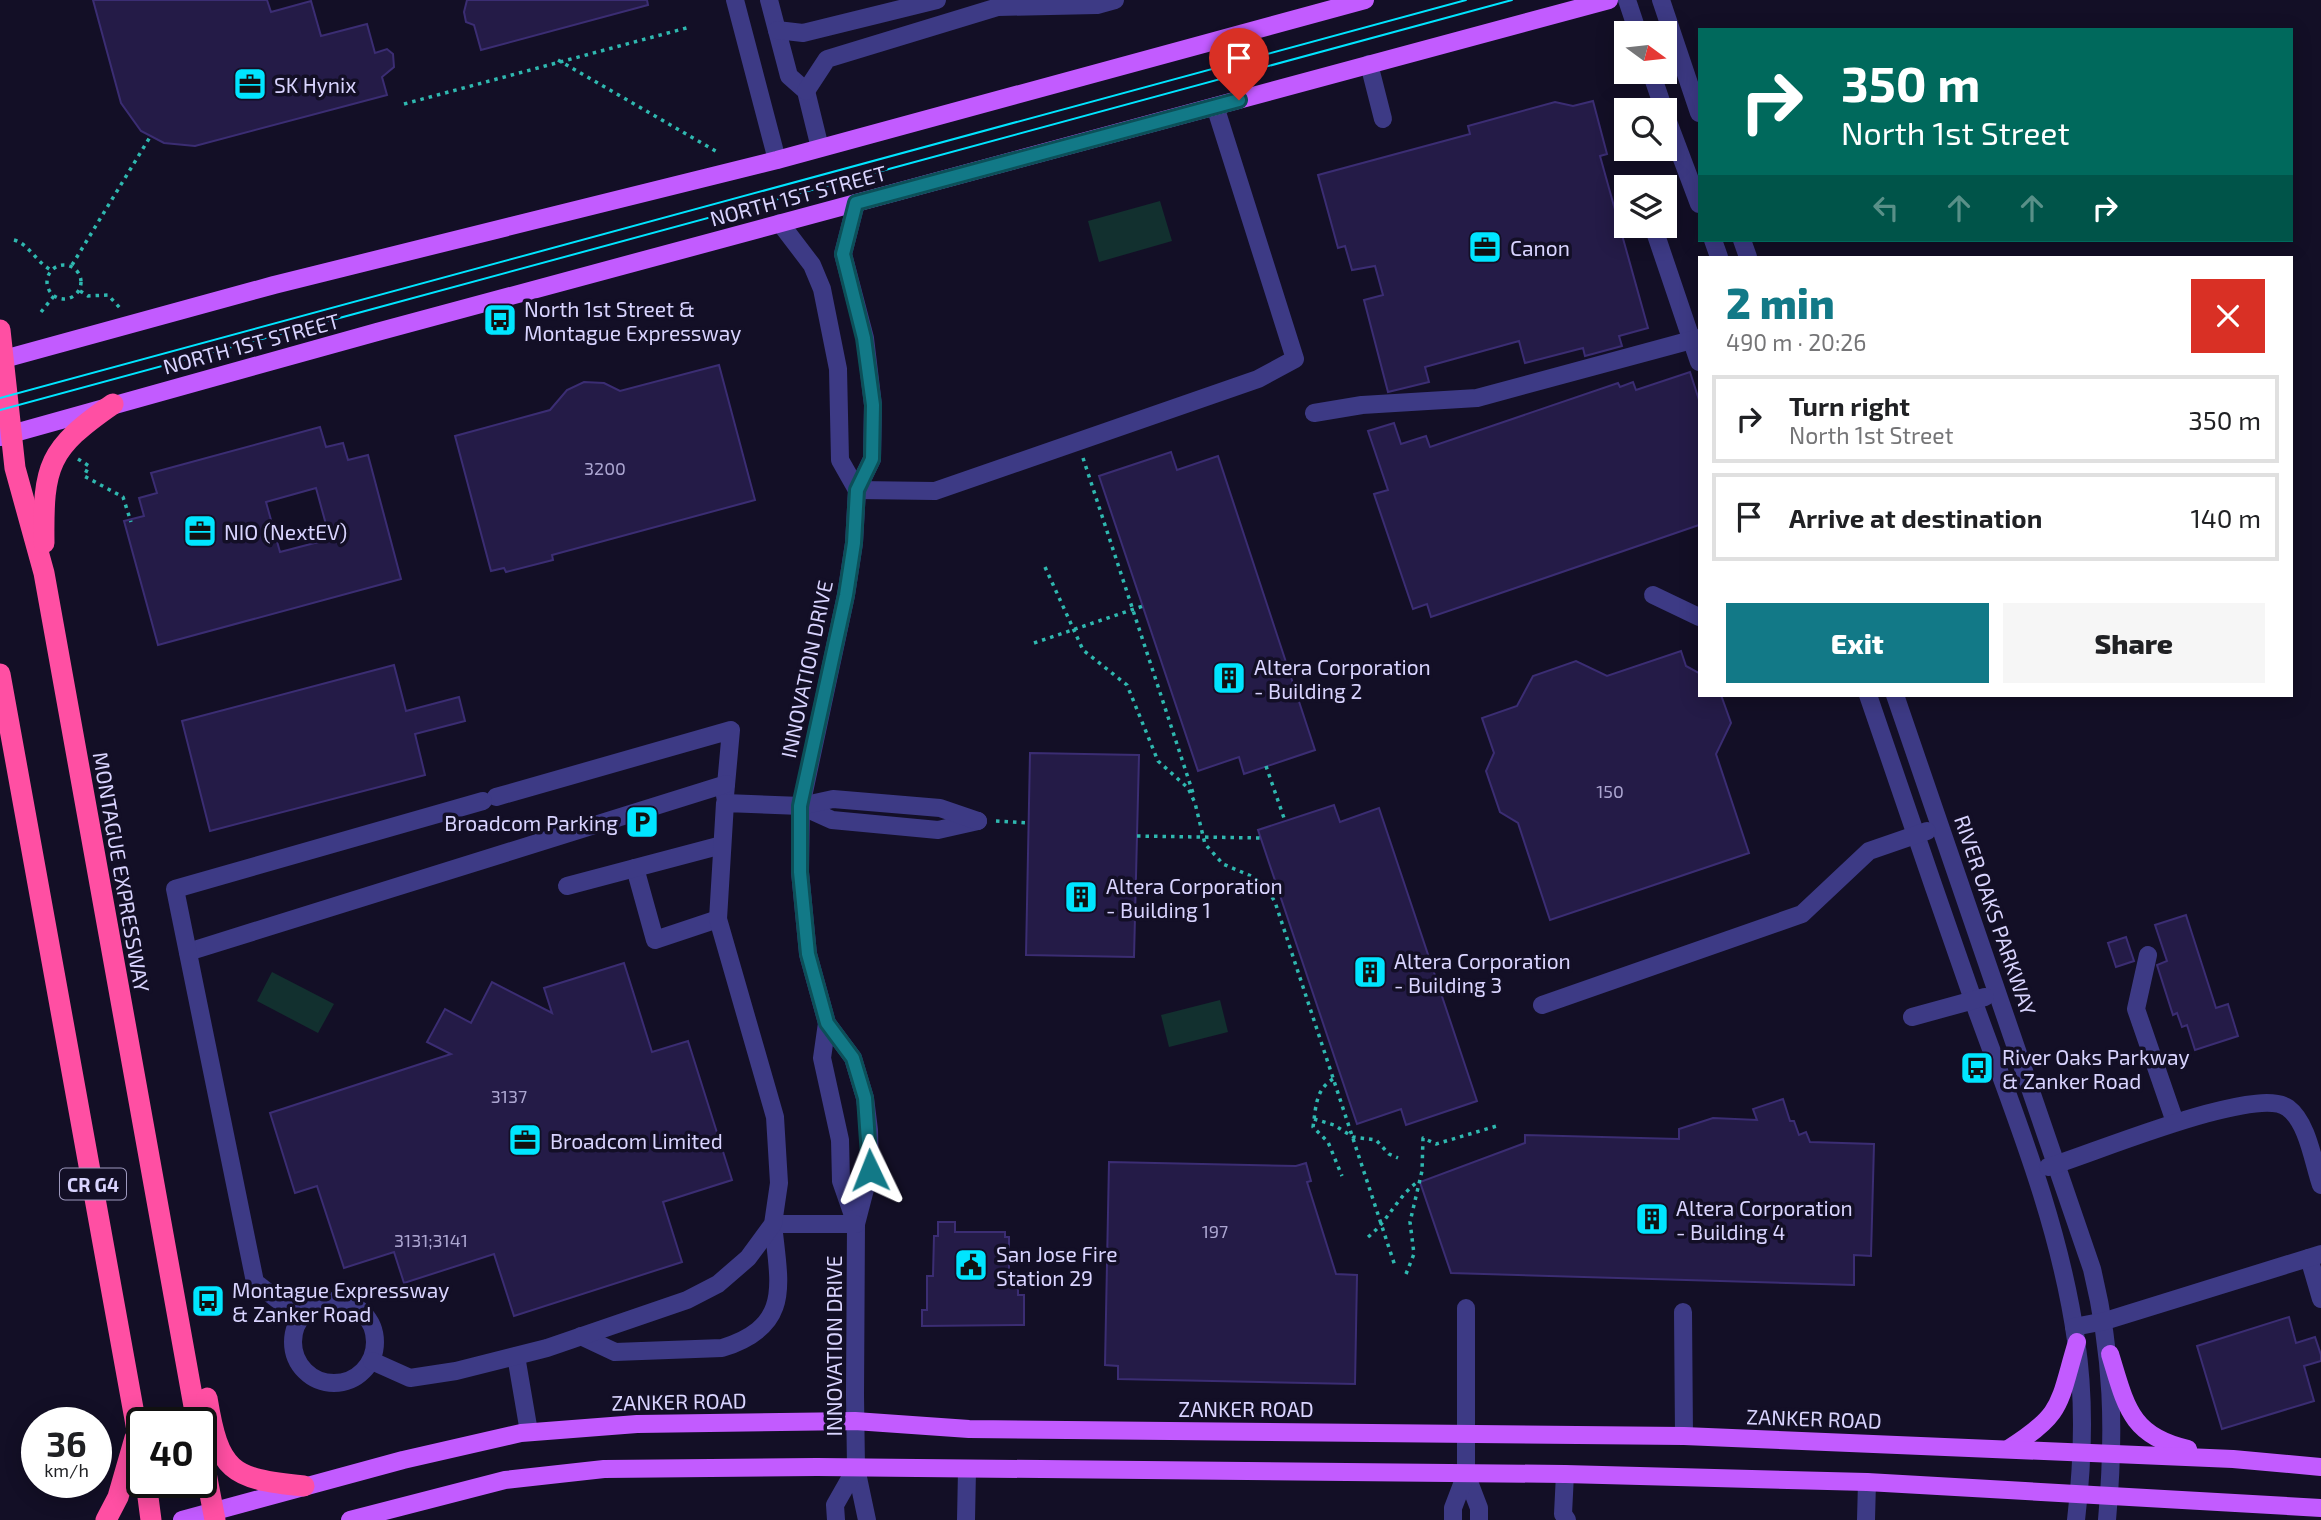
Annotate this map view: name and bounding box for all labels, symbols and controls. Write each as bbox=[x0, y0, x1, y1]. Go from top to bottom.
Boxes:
north arrow bbox=[1614, 21, 1676, 84]
map controls bbox=[1614, 21, 1677, 238]
pin bbox=[1209, 28, 1269, 100]
icon: arrive bbox=[1220, 39, 1258, 77]
text: 350 m bbox=[1841, 53, 1981, 112]
icon: right bbox=[1726, 56, 1817, 147]
office icon: SK Hynix bbox=[231, 65, 269, 103]
place label: SK Hynix bbox=[274, 72, 356, 97]
button: search bbox=[1614, 98, 1677, 161]
text: North 1st Street bbox=[1841, 113, 2070, 151]
street label: NORTH 1ST STREET bbox=[707, 159, 889, 231]
button: layers bbox=[1614, 175, 1677, 238]
icon: left bbox=[1867, 189, 1905, 227]
icon: ahead bbox=[1940, 189, 1978, 227]
icon: ahead bbox=[2013, 189, 2051, 227]
icon: right bbox=[2086, 189, 2124, 227]
office icon: Canon bbox=[1466, 228, 1504, 266]
place label: Canon bbox=[1510, 235, 1570, 260]
text: 2 min bbox=[1726, 277, 1835, 327]
button: close bbox=[2191, 279, 2265, 353]
place label: North 1st Street & Montague Expressway bbox=[524, 296, 741, 345]
bus stop icon: North 1st Street & Montague Expressway bbox=[481, 301, 519, 339]
street label: NORTH 1ST STREET bbox=[160, 307, 342, 379]
text: 490 m · 20:26 bbox=[1726, 328, 1866, 356]
text: Turn right bbox=[1789, 390, 1910, 421]
icon: right bbox=[1730, 400, 1768, 438]
text: 350 m bbox=[2188, 404, 2261, 435]
text: North 1st Street bbox=[1789, 421, 1953, 449]
house number: 3200 bbox=[584, 457, 626, 479]
icon: arrive bbox=[1730, 498, 1768, 536]
text: Arrive at destination bbox=[1789, 502, 2042, 533]
text: 140 m bbox=[2190, 502, 2261, 533]
office icon: NIO (NextEV) bbox=[181, 512, 219, 550]
place label: NIO (NextEV) bbox=[224, 519, 347, 544]
street label: INNOVATION DRIVE bbox=[775, 578, 837, 760]
button: Exit bbox=[1726, 603, 1989, 683]
button: Share bbox=[2003, 603, 2265, 683]
place label: Altera Corporation - Building 2 bbox=[1254, 654, 1431, 703]
building icon: Altera Corporation - Building 2 bbox=[1210, 659, 1248, 697]
street label: MONTAGUE EXPRESSWAY bbox=[89, 750, 155, 994]
house number: 150 bbox=[1596, 780, 1624, 802]
parking icon: Broadcom Parking bbox=[623, 803, 661, 841]
place label: Broadcom Parking bbox=[444, 810, 618, 835]
street label: RIVER OAKS PARKWAY bbox=[1950, 812, 2042, 1018]
place label: Altera Corporation - Building 1 bbox=[1106, 873, 1283, 922]
building icon: Altera Corporation - Building 1 bbox=[1062, 878, 1100, 916]
place label: Altera Corporation - Building 3 bbox=[1394, 948, 1571, 997]
building icon: Altera Corporation - Building 3 bbox=[1351, 953, 1389, 991]
place label: River Oaks Parkway & Zanker Road bbox=[2002, 1044, 2190, 1093]
bus stop icon: River Oaks Parkway & Zanker Road bbox=[1958, 1049, 1996, 1087]
house number: 3137 bbox=[491, 1085, 527, 1107]
office icon: Broadcom Limited bbox=[506, 1121, 544, 1159]
place label: Broadcom Limited bbox=[550, 1128, 723, 1153]
position arrow bbox=[833, 1133, 907, 1207]
road number: CR G4 bbox=[60, 1168, 126, 1200]
place label: Altera Corporation - Building 4 bbox=[1676, 1195, 1853, 1244]
building icon: Altera Corporation - Building 4 bbox=[1633, 1200, 1671, 1238]
house number: 197 bbox=[1202, 1220, 1228, 1242]
house number: 3131;3141 bbox=[394, 1229, 468, 1251]
place label: San Jose Fire Station 29 bbox=[996, 1241, 1117, 1290]
public building icon: San Jose Fire Station 29 bbox=[952, 1246, 990, 1284]
street label: INNOVATION DRIVE bbox=[821, 1255, 846, 1437]
place label: Montague Expressway & Zanker Road bbox=[232, 1277, 449, 1326]
bus stop icon: Montague Expressway & Zanker Road bbox=[189, 1282, 227, 1320]
street label: ZANKER ROAD bbox=[611, 1387, 747, 1415]
street label: ZANKER ROAD bbox=[1178, 1396, 1314, 1421]
street label: ZANKER ROAD bbox=[1746, 1403, 1882, 1433]
speed limit sign: 40 bbox=[126, 1407, 217, 1498]
text: 36 bbox=[46, 1422, 87, 1464]
text: km/h bbox=[44, 1459, 89, 1481]

